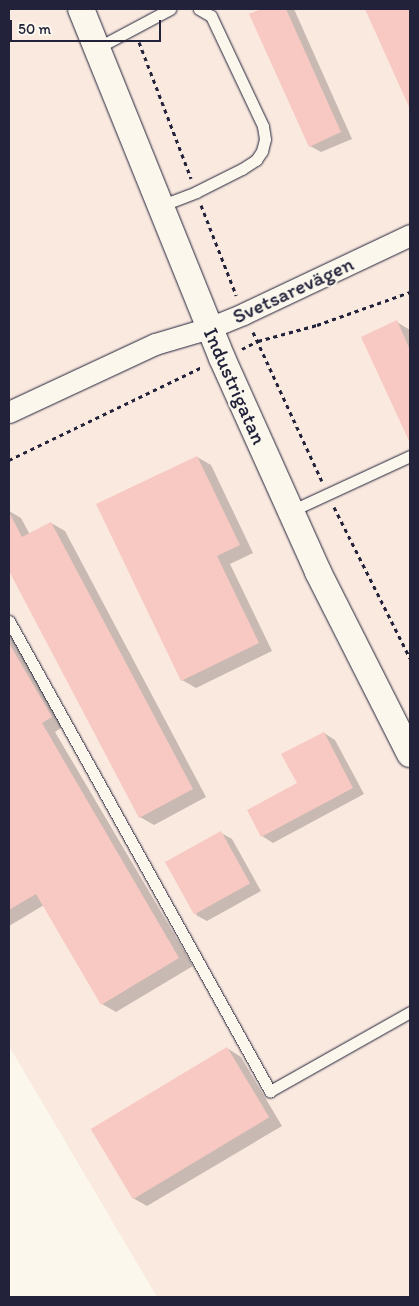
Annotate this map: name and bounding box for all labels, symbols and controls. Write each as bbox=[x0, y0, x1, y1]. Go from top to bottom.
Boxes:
scale bar bbox=[12, 10, 164, 42]
text: 50 m bbox=[18, 20, 51, 38]
street label: Svetsarevägen bbox=[228, 251, 358, 329]
street label: Industrigatan bbox=[198, 324, 272, 448]

